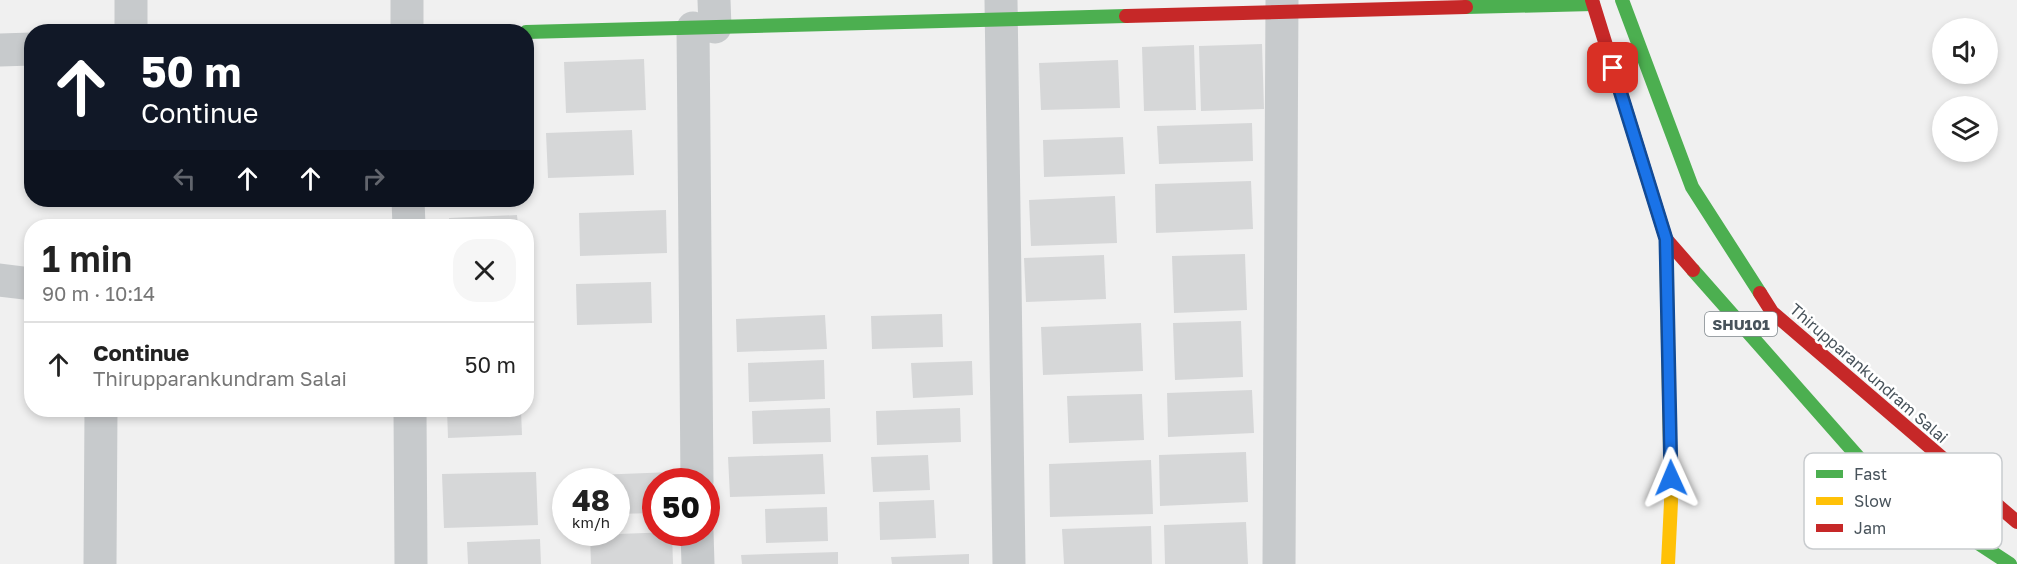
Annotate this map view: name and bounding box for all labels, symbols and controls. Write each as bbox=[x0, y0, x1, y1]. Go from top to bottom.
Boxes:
map controls bbox=[1932, 18, 1998, 162]
button: sound bbox=[1932, 18, 1998, 84]
pin bbox=[1587, 42, 1638, 93]
text: 50 m bbox=[141, 46, 241, 96]
icon: ahead bbox=[42, 48, 120, 126]
icon: arrive bbox=[1596, 51, 1629, 84]
button: layers bbox=[1932, 96, 1998, 162]
text: Continue bbox=[141, 97, 259, 129]
icon: left bbox=[168, 162, 201, 195]
icon: ahead bbox=[231, 162, 264, 195]
icon: ahead bbox=[294, 162, 327, 195]
icon: right bbox=[357, 162, 390, 195]
text: 1 min bbox=[42, 237, 132, 280]
button: close bbox=[453, 239, 516, 302]
text: 90 m · 10:14 bbox=[42, 281, 155, 305]
street label: Thirupparankundram Salai bbox=[1786, 299, 1952, 447]
road number: SHU101 bbox=[1705, 312, 1777, 336]
text: Continue bbox=[93, 339, 189, 366]
icon: ahead bbox=[42, 348, 75, 381]
text: 50 m bbox=[465, 351, 516, 378]
text: Thirupparankundram Salai bbox=[93, 366, 347, 390]
position arrow bbox=[1639, 446, 1703, 510]
legend bbox=[1804, 453, 2002, 549]
text: Fast bbox=[1854, 464, 1887, 484]
speed limit sign: 50 bbox=[642, 468, 720, 546]
text: 48 bbox=[572, 482, 610, 518]
text: Slow bbox=[1854, 491, 1892, 511]
text: km/h bbox=[572, 513, 610, 531]
text: Jam bbox=[1854, 518, 1886, 538]

